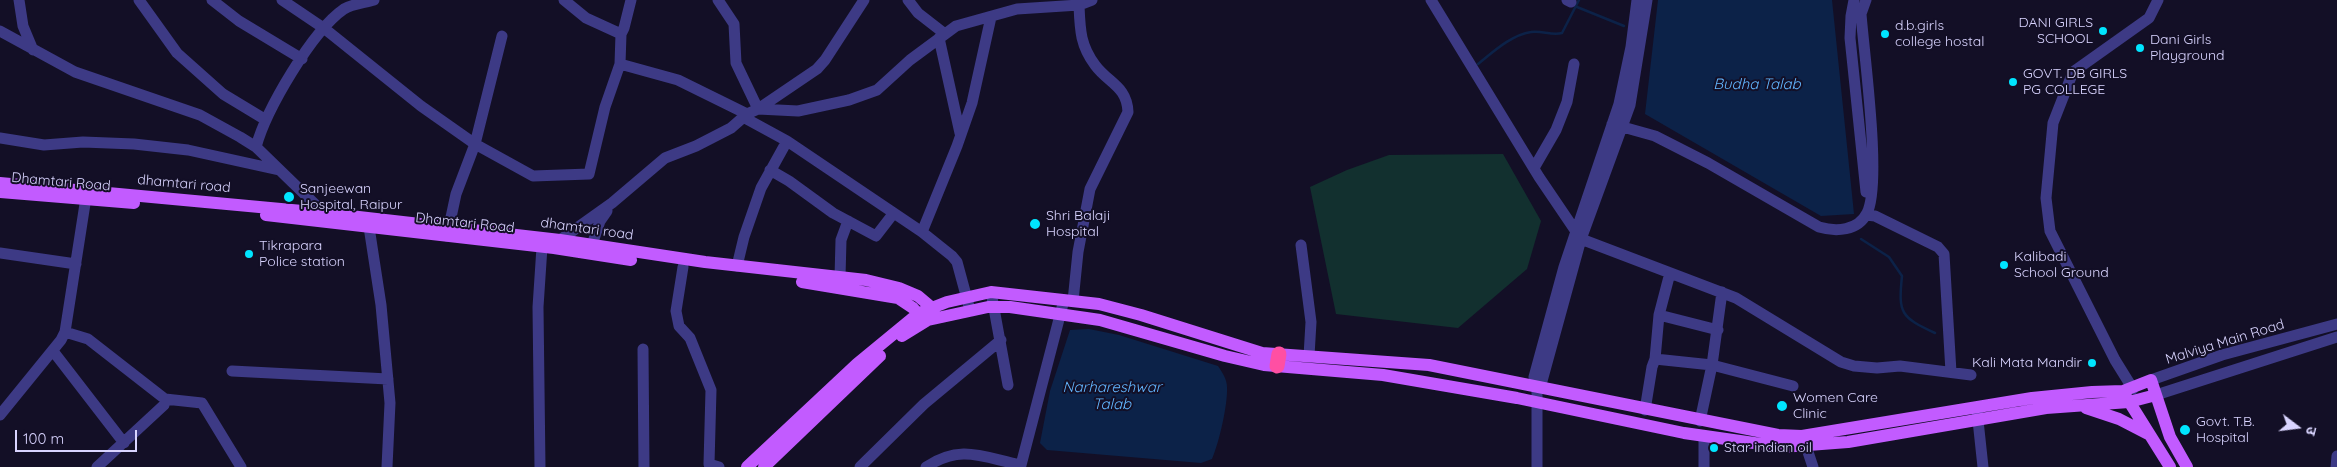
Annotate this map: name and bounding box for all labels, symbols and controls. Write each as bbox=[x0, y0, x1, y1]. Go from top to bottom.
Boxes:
place label: DANI GIRLS SCHOOL bbox=[2019, 15, 2093, 48]
place label: d.b.girls college hostal bbox=[1895, 18, 1984, 50]
marker: DANI GIRLS SCHOOL bbox=[2097, 25, 2109, 37]
marker: d.b.girls college hostal bbox=[1879, 28, 1891, 40]
place label: Dani Girls Playground bbox=[2150, 32, 2225, 64]
marker: Dani Girls Playground bbox=[2134, 42, 2146, 54]
place label: GOVT. DB GIRLS PG COLLEGE bbox=[2023, 66, 2127, 98]
water label: Budha Talab bbox=[1713, 75, 1801, 93]
marker: GOVT. DB GIRLS PG COLLEGE bbox=[2007, 76, 2019, 88]
street label: Dhamtari Road bbox=[11, 169, 111, 195]
street label: dhamtari road bbox=[137, 172, 231, 196]
place label: Sanjeewan Hospital, Raipur bbox=[300, 181, 402, 213]
marker: Sanjeewan Hospital, Raipur bbox=[282, 190, 296, 204]
place label: Shri Balaji Hospital bbox=[1046, 208, 1110, 240]
street label: Dhamtari Road bbox=[415, 209, 515, 237]
street label: dhamtari road bbox=[539, 214, 635, 244]
marker: Shri Balaji Hospital bbox=[1028, 217, 1042, 231]
place label: Tikrapara Police station bbox=[259, 238, 345, 270]
marker: Tikrapara Police station bbox=[243, 248, 255, 260]
place label: Kalibadi School Ground bbox=[2014, 249, 2109, 282]
marker: Kalibadi School Ground bbox=[1998, 259, 2010, 271]
street label: Malviya Main Road bbox=[2164, 316, 2286, 368]
place label: Kali Mata Mandir bbox=[1972, 355, 2082, 371]
marker: Kali Mata Mandir bbox=[2086, 357, 2098, 369]
water label: Narhareshwar Talab bbox=[1062, 378, 1162, 413]
place label: Women Care Clinic bbox=[1793, 390, 1878, 422]
marker: Women Care Clinic bbox=[1775, 399, 1789, 413]
north arrow bbox=[2272, 402, 2322, 452]
place label: Govt. T.B. Hospital bbox=[2196, 414, 2255, 447]
scale bar bbox=[18, 420, 140, 452]
marker: Govt. T.B. Hospital bbox=[2178, 423, 2192, 437]
text: उ bbox=[2302, 425, 2321, 437]
text: 100 m bbox=[23, 429, 64, 448]
place label: Star indian oil bbox=[1724, 440, 1812, 456]
marker: Star indian oil bbox=[1708, 442, 1720, 454]

